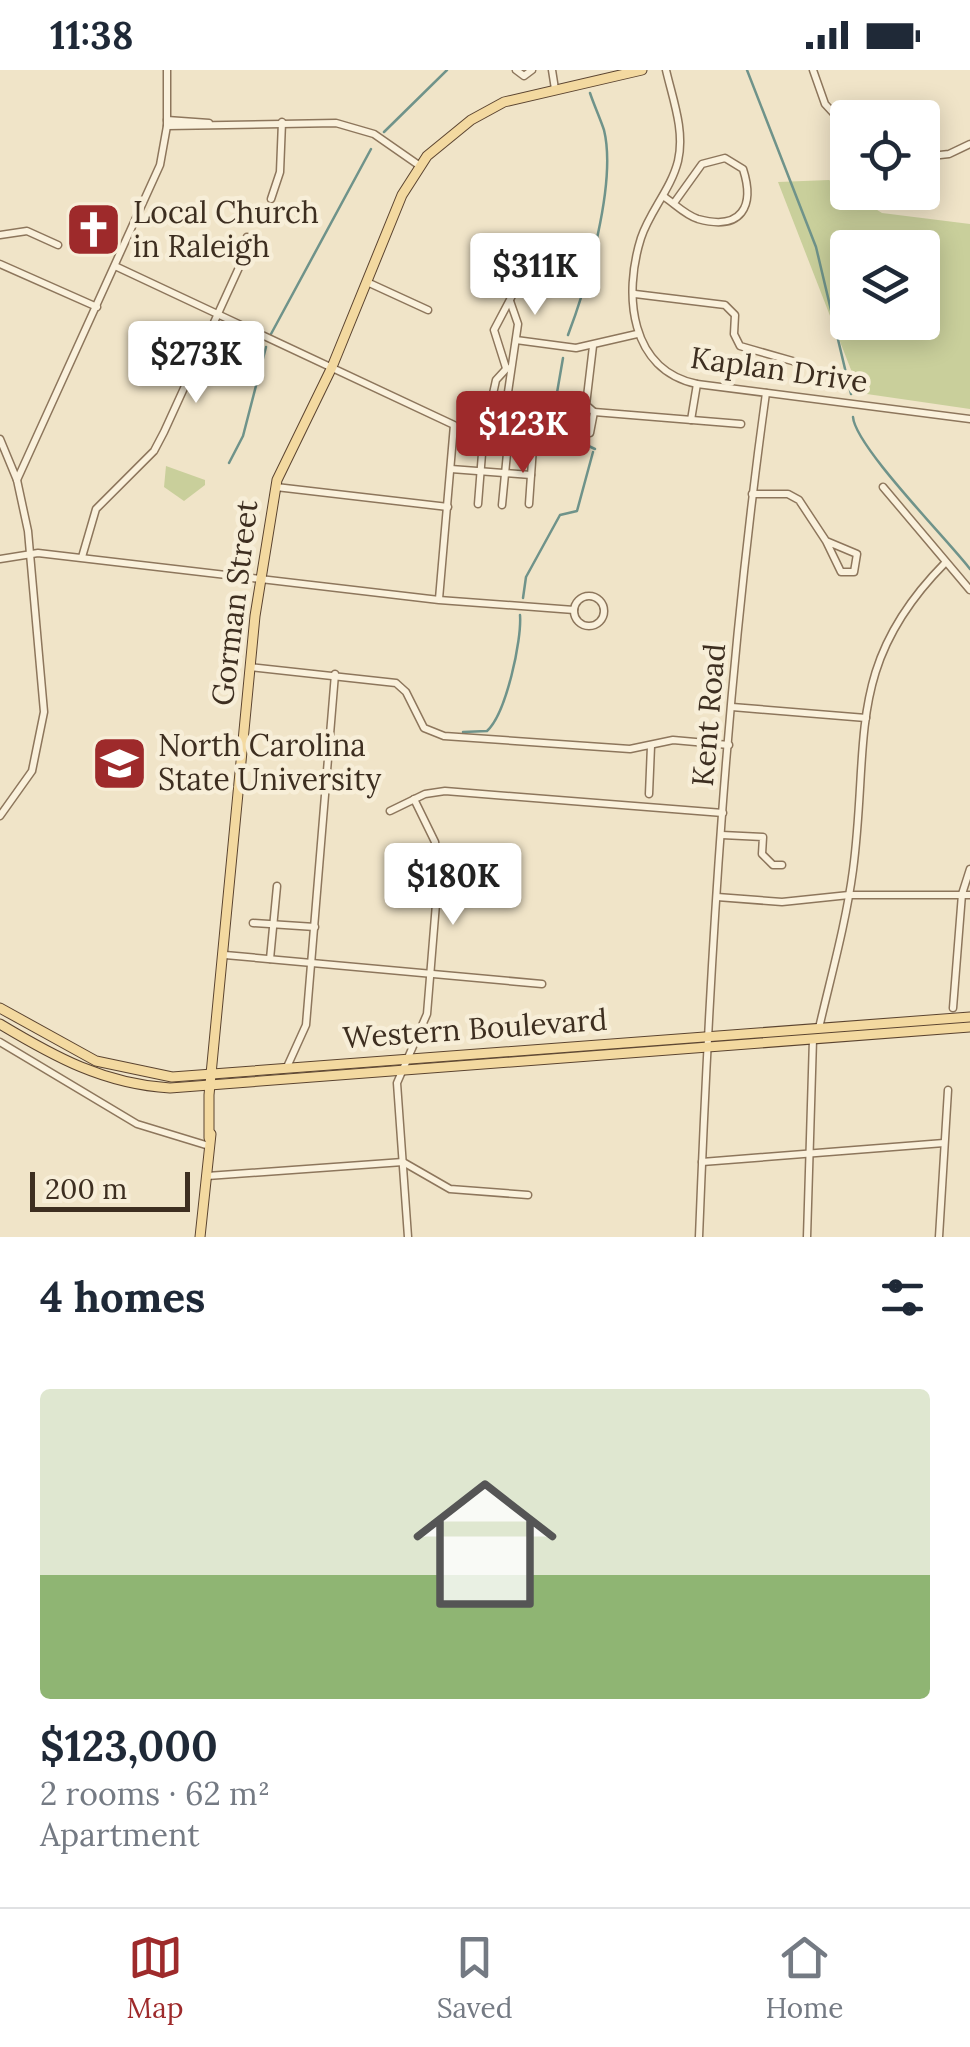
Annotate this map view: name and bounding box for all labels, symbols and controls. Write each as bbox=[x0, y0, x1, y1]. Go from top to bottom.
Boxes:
text: 11:38 bbox=[50, 11, 133, 59]
map controls bbox=[830, 100, 940, 340]
button: locate bbox=[830, 100, 940, 210]
place label: Local Church in Raleigh bbox=[133, 193, 319, 266]
church icon: Local Church in Raleigh bbox=[64, 200, 124, 260]
button: layers bbox=[830, 230, 940, 340]
pin: $311K bbox=[465, 233, 605, 318]
text: $311K bbox=[492, 245, 578, 286]
pin: $273K bbox=[126, 321, 266, 406]
text: $273K bbox=[150, 333, 242, 374]
street label: Kaplan Drive bbox=[688, 338, 870, 400]
pin: $123K bbox=[453, 391, 593, 476]
text: $123K bbox=[478, 403, 568, 444]
street label: Gorman Street bbox=[203, 498, 266, 708]
street label: Kent Road bbox=[683, 642, 733, 788]
place label: North Carolina State University bbox=[158, 726, 381, 799]
school or university icon: North Carolina State University bbox=[89, 733, 149, 793]
pin: $180K bbox=[383, 843, 523, 928]
text: $180K bbox=[406, 855, 500, 896]
street label: Western Boulevard bbox=[341, 1000, 609, 1056]
scale bar bbox=[30, 1167, 190, 1212]
text: 200 m bbox=[45, 1171, 127, 1207]
text: 4 homes bbox=[40, 1270, 205, 1324]
icon: filters bbox=[875, 1270, 930, 1325]
icon: home bbox=[395, 1454, 575, 1634]
text: $123,000 bbox=[40, 1719, 218, 1773]
text: 2 rooms · 62 m² bbox=[40, 1773, 270, 1814]
text: Apartment bbox=[40, 1814, 200, 1855]
tab: Map bbox=[127, 1930, 183, 2026]
tab: Saved bbox=[437, 1930, 512, 2026]
tab: Home bbox=[766, 1930, 843, 2026]

